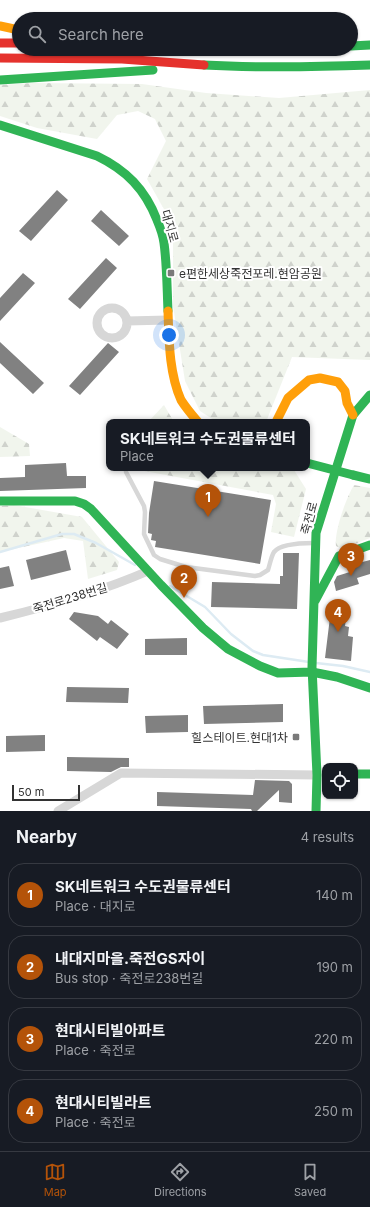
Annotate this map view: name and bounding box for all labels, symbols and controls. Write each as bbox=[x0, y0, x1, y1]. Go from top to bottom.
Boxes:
search box bbox=[12, 12, 358, 56]
icon: search bbox=[26, 23, 48, 45]
text: Search here bbox=[58, 25, 144, 44]
street label: 대지로 bbox=[158, 208, 182, 244]
place label: e편한세상죽전포레.현암공원 bbox=[179, 266, 322, 281]
marker: e편한세상죽전포레.현암공원 bbox=[166, 268, 176, 278]
your location bbox=[159, 325, 179, 345]
popup bbox=[106, 419, 310, 471]
text: SK네트워크 수도권물류센터 bbox=[120, 429, 296, 448]
text: Place bbox=[120, 448, 154, 464]
pin: 1 bbox=[195, 484, 221, 517]
street label: 죽전로 bbox=[297, 500, 321, 536]
pin: 3 bbox=[338, 543, 364, 576]
pin: 2 bbox=[171, 565, 197, 598]
street label: 죽전로238번길 bbox=[31, 580, 109, 616]
pin: 4 bbox=[325, 599, 351, 632]
place label: 힐스테이트.현대1차 bbox=[191, 730, 288, 745]
marker: 힐스테이트.현대1차 bbox=[291, 732, 301, 742]
map controls bbox=[322, 763, 358, 799]
button: locate bbox=[322, 763, 358, 799]
scale bar bbox=[12, 783, 80, 802]
text: 50 m bbox=[18, 785, 44, 799]
text: Nearby bbox=[16, 827, 77, 847]
text: 4 results bbox=[301, 829, 354, 845]
text: SK네트워크 수도권물류센터 bbox=[55, 877, 231, 896]
text: 1 bbox=[27, 887, 33, 903]
text: 140 m bbox=[316, 887, 353, 903]
text: Place · 대지로 bbox=[55, 898, 136, 914]
text: 내대지마을.죽전GS자이 bbox=[55, 949, 205, 968]
text: 2 bbox=[26, 959, 34, 975]
text: 190 m bbox=[316, 959, 353, 975]
text: Bus stop · 죽전로238번길 bbox=[55, 970, 203, 986]
text: 현대시티빌아파트 bbox=[55, 1021, 165, 1040]
text: 3 bbox=[26, 1031, 34, 1047]
text: 220 m bbox=[314, 1031, 353, 1047]
text: Place · 죽전로 bbox=[55, 1042, 136, 1058]
text: 현대시티빌라트 bbox=[55, 1093, 152, 1112]
text: 4 bbox=[26, 1103, 34, 1119]
text: 250 m bbox=[314, 1103, 353, 1119]
text: Place · 죽전로 bbox=[55, 1114, 136, 1130]
tab: Map bbox=[44, 1161, 67, 1199]
tab: Directions bbox=[154, 1161, 207, 1199]
tab: Saved bbox=[294, 1161, 326, 1199]

